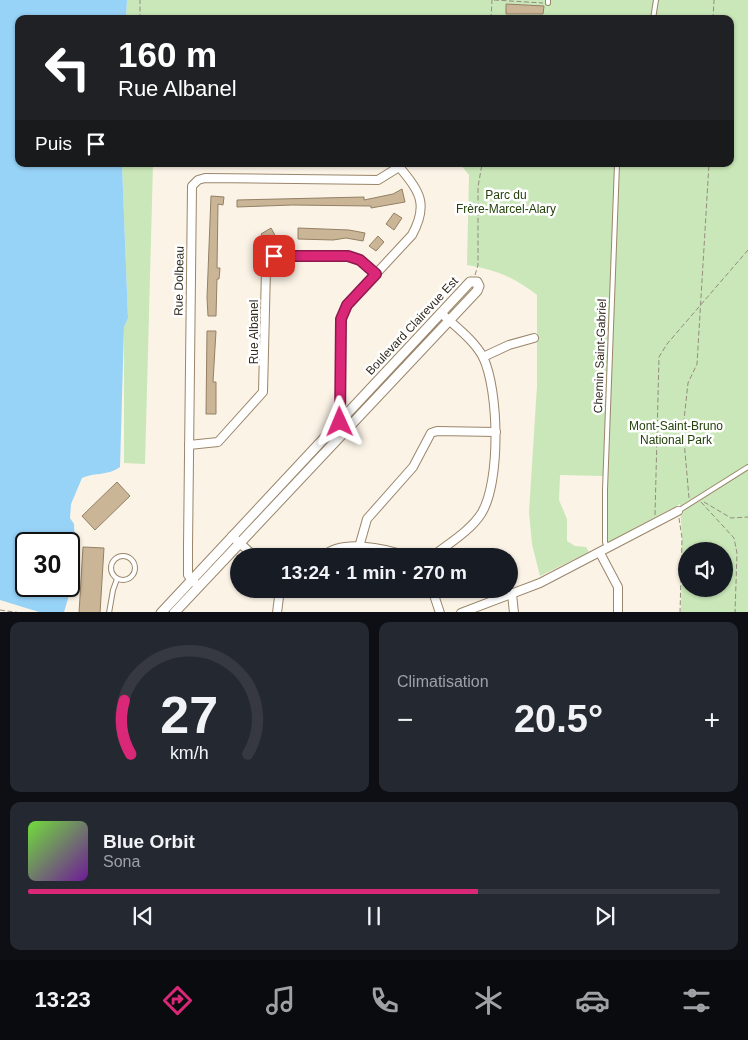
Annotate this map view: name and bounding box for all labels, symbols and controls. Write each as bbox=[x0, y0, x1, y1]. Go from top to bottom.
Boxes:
icon: left bbox=[35, 35, 100, 100]
text: 160 m bbox=[118, 35, 217, 74]
text: Rue Albanel bbox=[118, 76, 237, 101]
icon: arrive bbox=[82, 130, 110, 158]
text: Puis bbox=[35, 133, 72, 154]
park label: Parc du Frère-Marcel-Alary bbox=[456, 188, 556, 216]
pin bbox=[253, 235, 295, 277]
icon: arrive bbox=[260, 242, 288, 270]
street label: Rue Dolbeau bbox=[171, 246, 187, 316]
street label: Boulevard Clairevue Est bbox=[363, 274, 461, 378]
street label: Chemin Saint-Gabriel bbox=[591, 298, 609, 414]
street label: Rue Albanel bbox=[247, 300, 261, 364]
position arrow bbox=[313, 395, 365, 447]
park label: Mont-Saint-Bruno National Park bbox=[629, 419, 723, 447]
speed limit sign: 30 bbox=[15, 532, 80, 597]
map controls bbox=[678, 542, 733, 597]
button: sound bbox=[678, 542, 733, 597]
text: 13:24 · 1 min · 270 m bbox=[281, 562, 467, 583]
text: Climatisation bbox=[397, 673, 489, 690]
text: 27 bbox=[161, 686, 218, 744]
text: 20.5° bbox=[514, 698, 603, 740]
text: − bbox=[397, 704, 413, 735]
text: + bbox=[704, 704, 720, 735]
text: km/h bbox=[170, 743, 209, 763]
text: Blue Orbit bbox=[103, 831, 195, 852]
text: Sona bbox=[103, 853, 140, 870]
icon: previous bbox=[129, 902, 157, 930]
icon: pause bbox=[360, 902, 388, 930]
icon: next bbox=[591, 902, 619, 930]
icon: directions bbox=[160, 983, 195, 1018]
icon: music bbox=[263, 983, 298, 1018]
icon: phone bbox=[367, 983, 402, 1018]
icon: climate bbox=[471, 983, 506, 1018]
icon: car bbox=[575, 983, 610, 1018]
icon: filters bbox=[679, 983, 714, 1018]
text: 13:23 bbox=[34, 987, 91, 1012]

